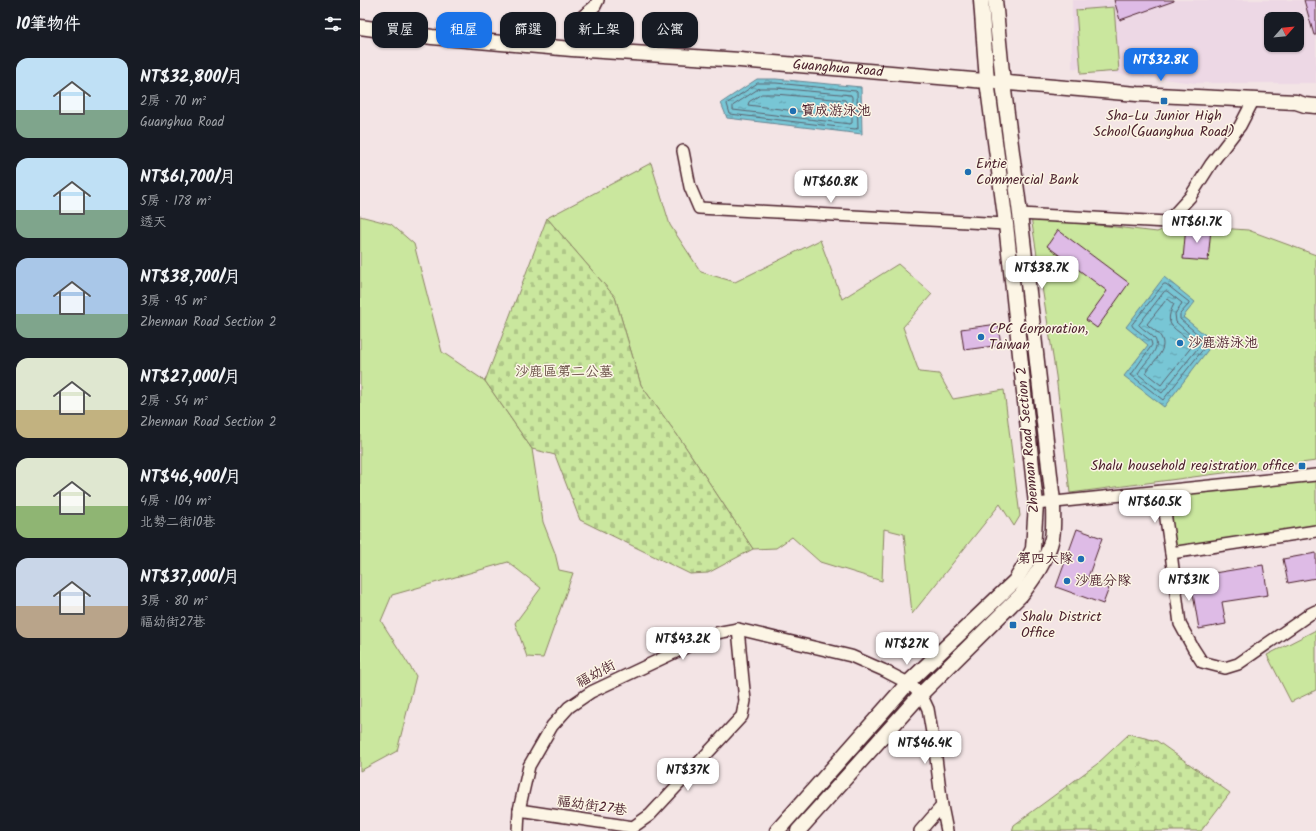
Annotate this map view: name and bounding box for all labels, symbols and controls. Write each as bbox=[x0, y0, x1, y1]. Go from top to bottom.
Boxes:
text: 10筆物件 bbox=[16, 11, 81, 38]
chip: 買屋 bbox=[372, 12, 428, 48]
chip: 租屋 bbox=[436, 12, 492, 48]
chip: 篩選 bbox=[500, 12, 556, 48]
chip: 新上架 bbox=[564, 12, 634, 48]
chip: 公寓 bbox=[642, 12, 698, 48]
north arrow bbox=[1264, 12, 1304, 52]
map controls bbox=[1264, 12, 1304, 52]
icon: filters bbox=[322, 13, 344, 35]
pin: NT$32.8K bbox=[1120, 48, 1202, 82]
text: NT$32.8K bbox=[1133, 50, 1189, 71]
street label: Guanghua Road bbox=[792, 54, 885, 83]
text: NT$32,800/月 bbox=[140, 64, 243, 91]
icon: home bbox=[48, 74, 96, 122]
text: 2房 · 70 m² bbox=[140, 91, 206, 112]
marker: Sha-Lu Junior High School(Guanghua Road) bbox=[1159, 96, 1169, 106]
place label: 寶成游泳池 bbox=[801, 100, 871, 122]
place label: Sha-Lu Junior High School(Guanghua Road) bbox=[1093, 105, 1235, 143]
marker: 寶成游泳池 bbox=[788, 106, 798, 116]
text: Guanghua Road bbox=[140, 112, 224, 133]
place label: Entie Commercial Bank bbox=[976, 153, 1079, 191]
text: NT$61,700/月 bbox=[140, 164, 236, 191]
marker: Entie Commercial Bank bbox=[963, 167, 973, 177]
pin: NT$60.8K bbox=[790, 170, 872, 204]
text: NT$60.8K bbox=[803, 172, 859, 193]
icon: home bbox=[48, 174, 96, 222]
text: 5房 · 178 m² bbox=[140, 191, 211, 212]
pin: NT$61.7K bbox=[1156, 210, 1238, 244]
text: 透天 bbox=[140, 212, 166, 233]
text: NT$61.7K bbox=[1172, 212, 1223, 233]
pin: NT$38.7K bbox=[1001, 256, 1083, 290]
text: NT$38.7K bbox=[1015, 258, 1069, 279]
text: NT$38,700/月 bbox=[140, 264, 241, 291]
icon: home bbox=[48, 274, 96, 322]
text: 3房 · 95 m² bbox=[140, 291, 207, 312]
text: Zhennan Road Section 2 bbox=[140, 312, 277, 333]
place label: CPC Corporation, Taiwan bbox=[989, 318, 1088, 356]
marker: CPC Corporation, Taiwan bbox=[976, 332, 986, 342]
place label: 沙鹿游泳池 bbox=[1188, 332, 1258, 354]
marker: 沙鹿游泳池 bbox=[1175, 338, 1185, 348]
park label: 沙鹿區第二公墓 bbox=[515, 361, 613, 383]
text: NT$27,000/月 bbox=[140, 364, 240, 391]
street label: Zhennan Road Section 2 bbox=[1011, 366, 1045, 514]
icon: home bbox=[48, 374, 96, 422]
text: 2房 · 54 m² bbox=[140, 391, 208, 412]
text: Zhennan Road Section 2 bbox=[140, 412, 277, 433]
place label: Shalu household registration office bbox=[1091, 455, 1295, 477]
marker: Shalu household registration office bbox=[1297, 461, 1307, 471]
text: NT$46,400/月 bbox=[140, 464, 241, 491]
icon: home bbox=[48, 474, 96, 522]
pin: NT$60.5K bbox=[1114, 490, 1196, 524]
text: 4房 · 104 m² bbox=[140, 491, 211, 512]
text: NT$60.5K bbox=[1128, 492, 1182, 513]
text: 北勢二街10巷 bbox=[140, 512, 216, 533]
place label: 第四大隊 bbox=[1017, 548, 1073, 570]
marker: 第四大隊 bbox=[1076, 554, 1086, 564]
text: NT$37,000/月 bbox=[140, 564, 240, 591]
pin: NT$31K bbox=[1156, 568, 1222, 602]
place label: 沙鹿分隊 bbox=[1075, 570, 1131, 592]
text: NT$31K bbox=[1168, 570, 1210, 591]
icon: home bbox=[48, 574, 96, 622]
marker: 沙鹿分隊 bbox=[1062, 576, 1072, 586]
text: 3房 · 80 m² bbox=[140, 591, 208, 612]
place label: Shalu District Office bbox=[1021, 606, 1102, 644]
text: 福幼街27巷 bbox=[140, 612, 206, 633]
marker: Shalu District Office bbox=[1008, 620, 1018, 630]
pin: NT$43.2K bbox=[642, 627, 724, 661]
text: NT$43.2K bbox=[655, 629, 711, 650]
pin: NT$27K bbox=[874, 632, 940, 666]
text: NT$27K bbox=[885, 634, 929, 655]
street label: 福幼街 bbox=[572, 654, 620, 694]
pin: NT$46.4K bbox=[884, 731, 966, 765]
text: NT$46.4K bbox=[897, 733, 953, 754]
pin: NT$37K bbox=[655, 758, 721, 792]
text: NT$37K bbox=[666, 760, 710, 781]
street label: 福幼街27巷 bbox=[556, 790, 629, 822]

